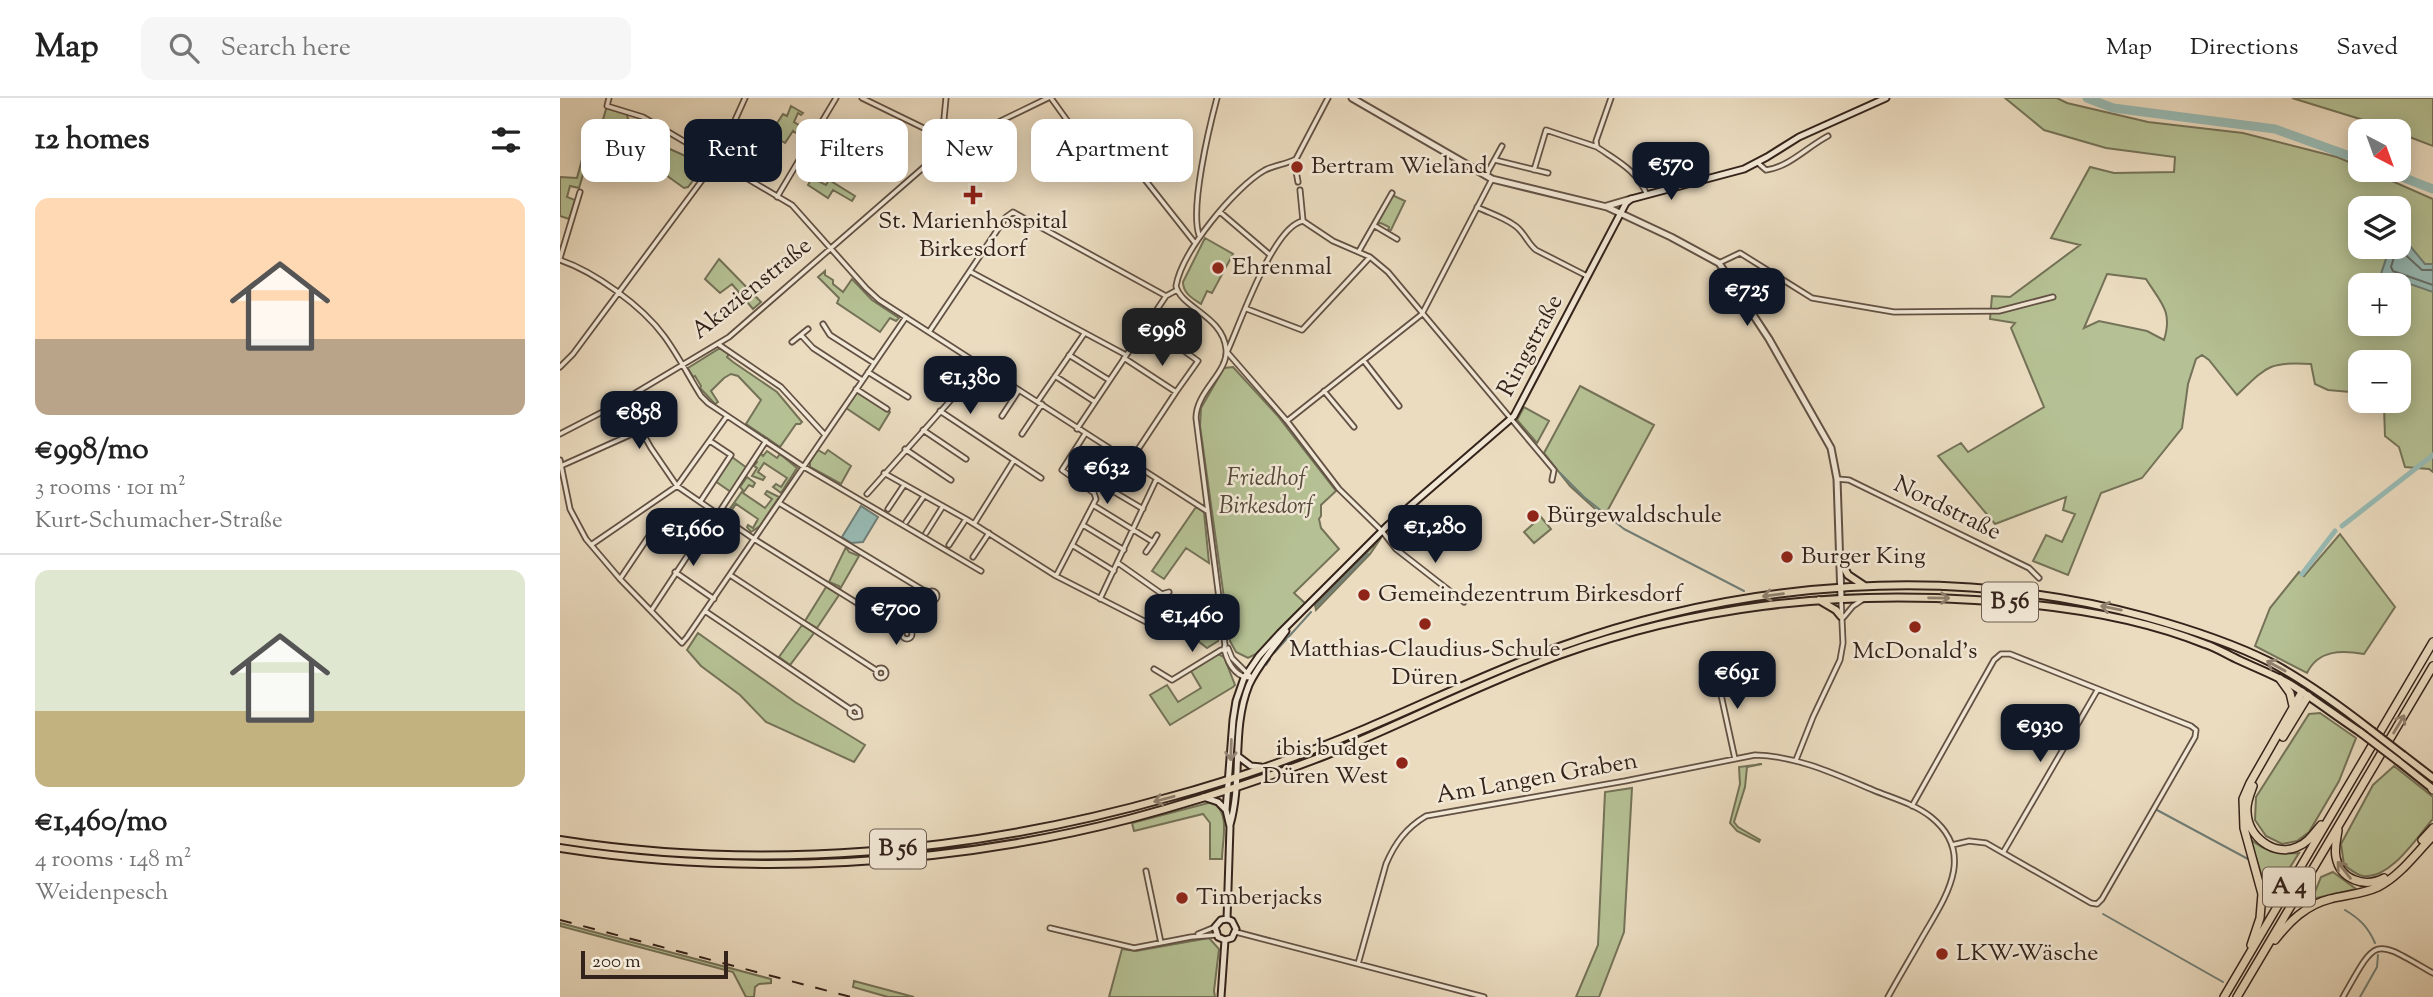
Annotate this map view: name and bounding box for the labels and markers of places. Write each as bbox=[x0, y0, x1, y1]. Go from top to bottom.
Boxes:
pin: €570 bbox=[1630, 142, 1712, 202]
place label: Bertram Wieland bbox=[1311, 150, 1488, 184]
marker: Bertram Wieland bbox=[1289, 159, 1305, 175]
marker: St. Marienhospital Birkesdorf bbox=[963, 185, 983, 205]
place label: St. Marienhospital Birkesdorf bbox=[878, 205, 1068, 267]
place label: Ehrenmal bbox=[1232, 251, 1333, 285]
marker: Ehrenmal bbox=[1210, 260, 1226, 276]
pin: €725 bbox=[1706, 268, 1788, 328]
pin: €998 bbox=[1121, 308, 1203, 368]
pin: €1,380 bbox=[913, 356, 1027, 416]
pin: €858 bbox=[598, 392, 680, 451]
pin: €632 bbox=[1066, 446, 1148, 506]
place label: Bürgewaldschule bbox=[1547, 499, 1722, 533]
pin: €1,280 bbox=[1378, 505, 1492, 565]
pin: €1,660 bbox=[636, 508, 750, 568]
marker: Bürgewaldschule bbox=[1525, 508, 1541, 524]
place label: Burger King bbox=[1801, 540, 1926, 574]
marker: Burger King bbox=[1779, 549, 1795, 565]
place label: Gemeindezentrum Birkesdorf bbox=[1378, 578, 1684, 612]
marker: Gemeindezentrum Birkesdorf bbox=[1356, 587, 1372, 603]
pin: €700 bbox=[855, 588, 937, 647]
pin: €1,460 bbox=[1135, 594, 1249, 654]
marker: Matthias-Claudius-Schule Düren bbox=[1417, 616, 1433, 632]
marker: McDonald's bbox=[1907, 619, 1923, 635]
place label: Matthias-Claudius-Schule Düren bbox=[1289, 633, 1561, 695]
place label: McDonald's bbox=[1853, 635, 1977, 669]
pin: €691 bbox=[1696, 652, 1778, 711]
pin: €930 bbox=[1999, 704, 2081, 764]
place label: ibis budget Düren West bbox=[1263, 732, 1388, 794]
marker: ibis budget Düren West bbox=[1394, 755, 1410, 771]
place label: Timberjacks bbox=[1196, 881, 1322, 915]
marker: Timberjacks bbox=[1174, 890, 1190, 906]
place label: LKW-Wäsche bbox=[1956, 937, 2099, 971]
marker: LKW-Wäsche bbox=[1934, 946, 1950, 962]

